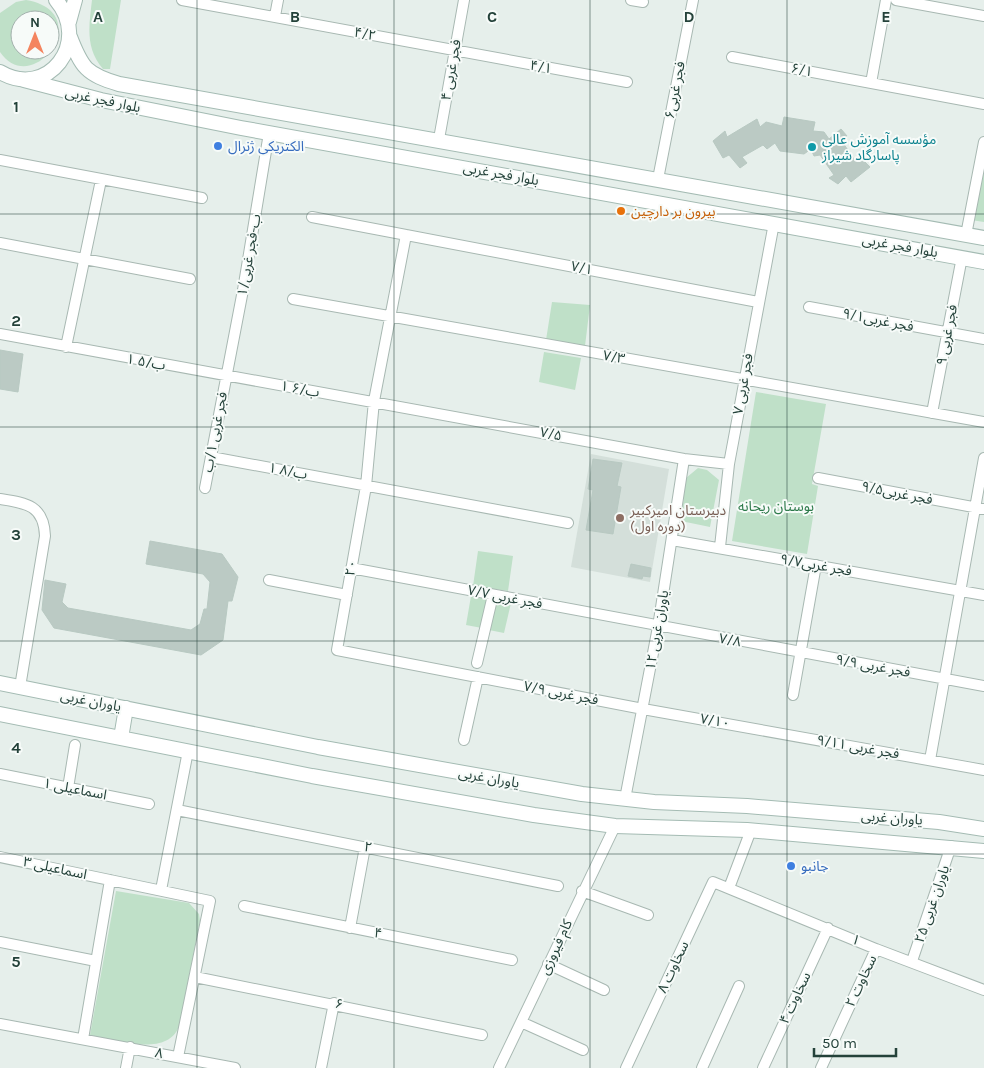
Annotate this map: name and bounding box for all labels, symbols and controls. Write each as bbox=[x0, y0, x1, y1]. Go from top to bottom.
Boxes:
text: A bbox=[93, 7, 103, 26]
text: B bbox=[290, 7, 300, 26]
text: C bbox=[487, 7, 497, 26]
text: D bbox=[684, 7, 695, 26]
text: E bbox=[881, 7, 891, 26]
north arrow bbox=[10, 10, 60, 60]
text: N bbox=[30, 14, 40, 31]
street label: ۴/۲ bbox=[353, 24, 377, 44]
street label: ۴ فجر غربی bbox=[437, 38, 465, 102]
street label: ۴/۱ bbox=[529, 57, 553, 77]
street label: فجر غربی۶ bbox=[661, 60, 689, 120]
street label: ۶/۱ bbox=[790, 60, 814, 80]
street label: بلوار فجر غربی bbox=[64, 84, 142, 116]
text: 1 bbox=[13, 97, 19, 116]
place label: مؤسسه آموزش عالی پاسارگاد شیراز bbox=[821, 131, 936, 165]
place label: الکتریکی ژنرال bbox=[228, 138, 304, 155]
marker: الکتریکی ژنرال bbox=[212, 140, 224, 152]
marker: مؤسسه آموزش عالی پاسارگاد شیراز bbox=[806, 141, 818, 153]
street label: بلوار فجر غربی bbox=[462, 159, 540, 189]
place label: بیرون بر دارچین bbox=[631, 203, 716, 221]
marker: بیرون بر دارچین bbox=[615, 205, 627, 217]
street label: ۱/ب-فجر غربی bbox=[233, 213, 265, 297]
street label: بلوار فجر غربی bbox=[861, 231, 939, 261]
street label: ۷/۱ bbox=[570, 258, 594, 278]
street label: ۹ فجر غربی bbox=[933, 303, 961, 367]
street label: فجر غربی۹/۱ bbox=[841, 305, 915, 335]
text: 2 bbox=[11, 311, 21, 330]
street label: ۷/۳ bbox=[602, 347, 626, 367]
street label: ۱ ب/۵ bbox=[125, 350, 167, 374]
street label: ۷ فجر غربی bbox=[729, 352, 757, 416]
street label: ۱ ب/۶ bbox=[279, 377, 321, 401]
street label: فجر غربی ۱/ب bbox=[199, 390, 231, 474]
street label: ۷/۵ bbox=[539, 424, 563, 444]
street label: ۱ ب/۸ bbox=[267, 459, 309, 483]
street label: فجر غربی۹/۵ bbox=[860, 478, 934, 508]
park label: بوستان ریحانه bbox=[738, 498, 814, 515]
place label: دبیرستان امیرکبیر (دوره اول) bbox=[629, 502, 727, 535]
marker: دبیرستان امیرکبیر (دوره اول) bbox=[614, 512, 626, 524]
text: 3 bbox=[11, 525, 21, 544]
street label: فجر غربی۹/۷ bbox=[779, 550, 853, 580]
street label: ۲۰ bbox=[341, 559, 361, 577]
street label: ۷/۷ فجر غربی bbox=[466, 581, 544, 613]
street label: ۱۲ یاوران غربی bbox=[642, 589, 672, 671]
street label: ۷/۸ bbox=[718, 630, 742, 650]
street label: ۹/۹ فجر غربی bbox=[834, 651, 912, 681]
street label: ۷/۹ فجر غربی bbox=[522, 677, 600, 709]
street label: یاوران غربی bbox=[59, 687, 123, 715]
street label: ۷/۱۰ bbox=[699, 710, 731, 732]
street label: ۹/۱۱ فجر غربی bbox=[815, 731, 901, 763]
text: 4 bbox=[11, 738, 21, 757]
street label: یاوران غربی bbox=[457, 764, 521, 792]
street label: اسماعیلی ۱ bbox=[42, 774, 108, 804]
street label: یاوران غربی bbox=[861, 807, 923, 829]
street label: ۲ bbox=[362, 838, 374, 856]
street label: اسماعیلی ۳ bbox=[22, 853, 88, 883]
place label: جانبو bbox=[801, 858, 829, 875]
marker: جانبو bbox=[785, 860, 797, 872]
street label: یاوران غربی ۲۵ bbox=[911, 863, 953, 945]
street label: کام فیروزی bbox=[536, 916, 578, 978]
street label: ۴ bbox=[372, 924, 384, 942]
street label: ۱ bbox=[849, 931, 863, 949]
street label: سخاوت ۸ bbox=[654, 938, 692, 996]
text: 5 bbox=[11, 952, 21, 971]
street label: سخاوت ۲ bbox=[842, 952, 880, 1010]
street label: سخاوت ۴ bbox=[776, 969, 814, 1027]
street label: ۶ bbox=[333, 995, 345, 1013]
scale bar bbox=[814, 1026, 896, 1058]
text: 50 m bbox=[822, 1034, 857, 1052]
street label: ۸ bbox=[153, 1044, 165, 1062]

